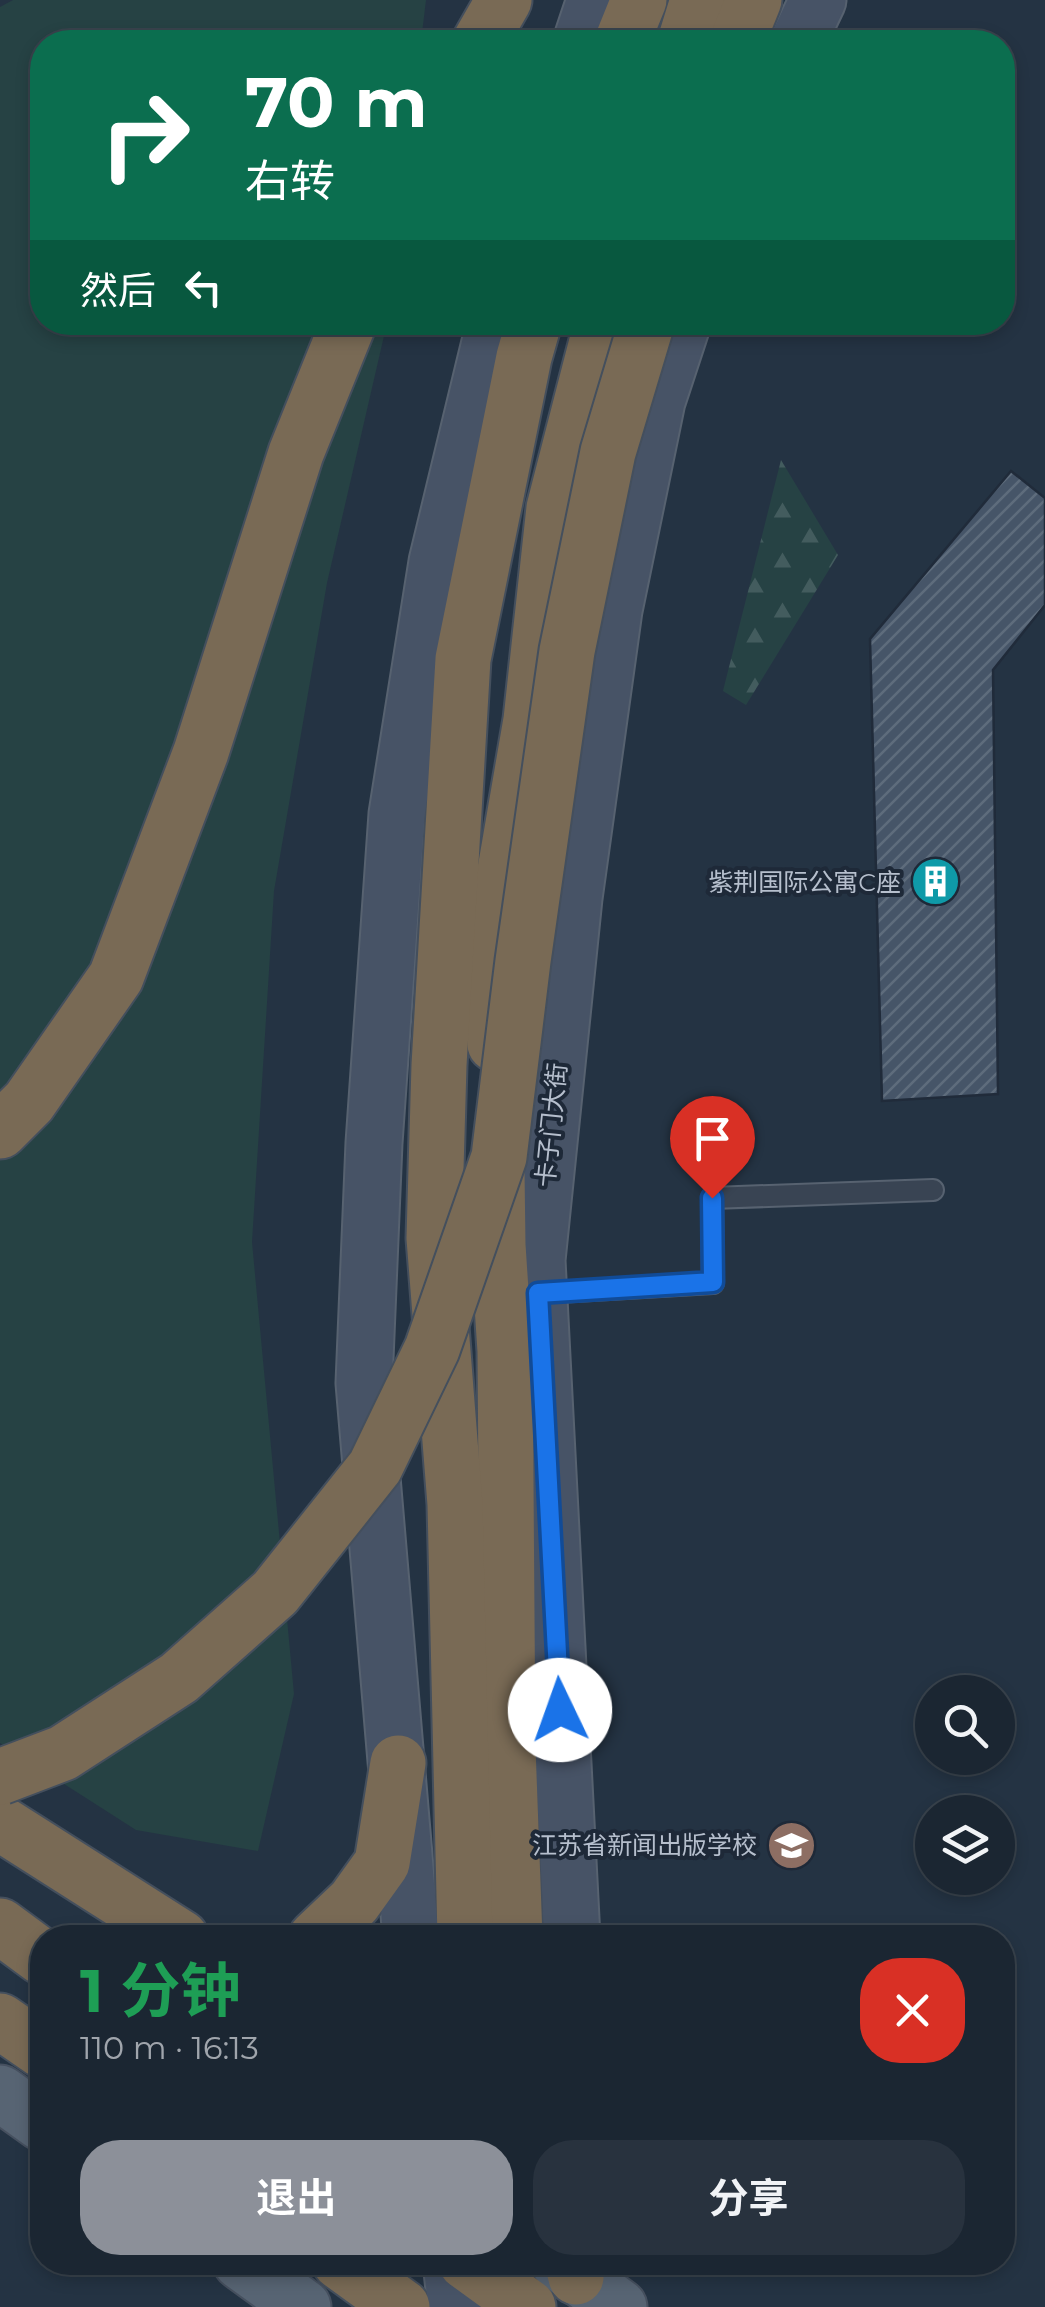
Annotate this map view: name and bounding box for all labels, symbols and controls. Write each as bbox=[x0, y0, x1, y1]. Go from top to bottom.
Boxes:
text: 70 m bbox=[245, 59, 428, 145]
icon: right bbox=[80, 70, 210, 200]
text: 右转 bbox=[245, 153, 335, 208]
icon: left bbox=[176, 260, 231, 315]
text: 然后 bbox=[80, 267, 156, 314]
building icon: 紫荆国际公寓C座 bbox=[910, 856, 962, 908]
place label: 紫荆国际公寓C座 bbox=[708, 867, 901, 897]
street label: 卡子门大街 bbox=[530, 1061, 572, 1189]
pin bbox=[670, 1096, 755, 1199]
icon: arrive bbox=[685, 1111, 740, 1166]
position arrow bbox=[508, 1658, 612, 1762]
map controls bbox=[915, 1675, 1015, 1895]
button: search bbox=[915, 1675, 1015, 1775]
button: layers bbox=[915, 1795, 1015, 1895]
school or university icon: 江苏省新闻出版学校 bbox=[766, 1819, 818, 1871]
place label: 江苏省新闻出版学校 bbox=[532, 1830, 757, 1860]
text: 1 分钟 bbox=[80, 1954, 241, 2027]
button: close bbox=[860, 1958, 965, 2063]
text: 110 m · 16:13 bbox=[80, 2028, 259, 2067]
button: 退出 bbox=[80, 2140, 513, 2255]
button: 分享 bbox=[533, 2140, 965, 2255]

